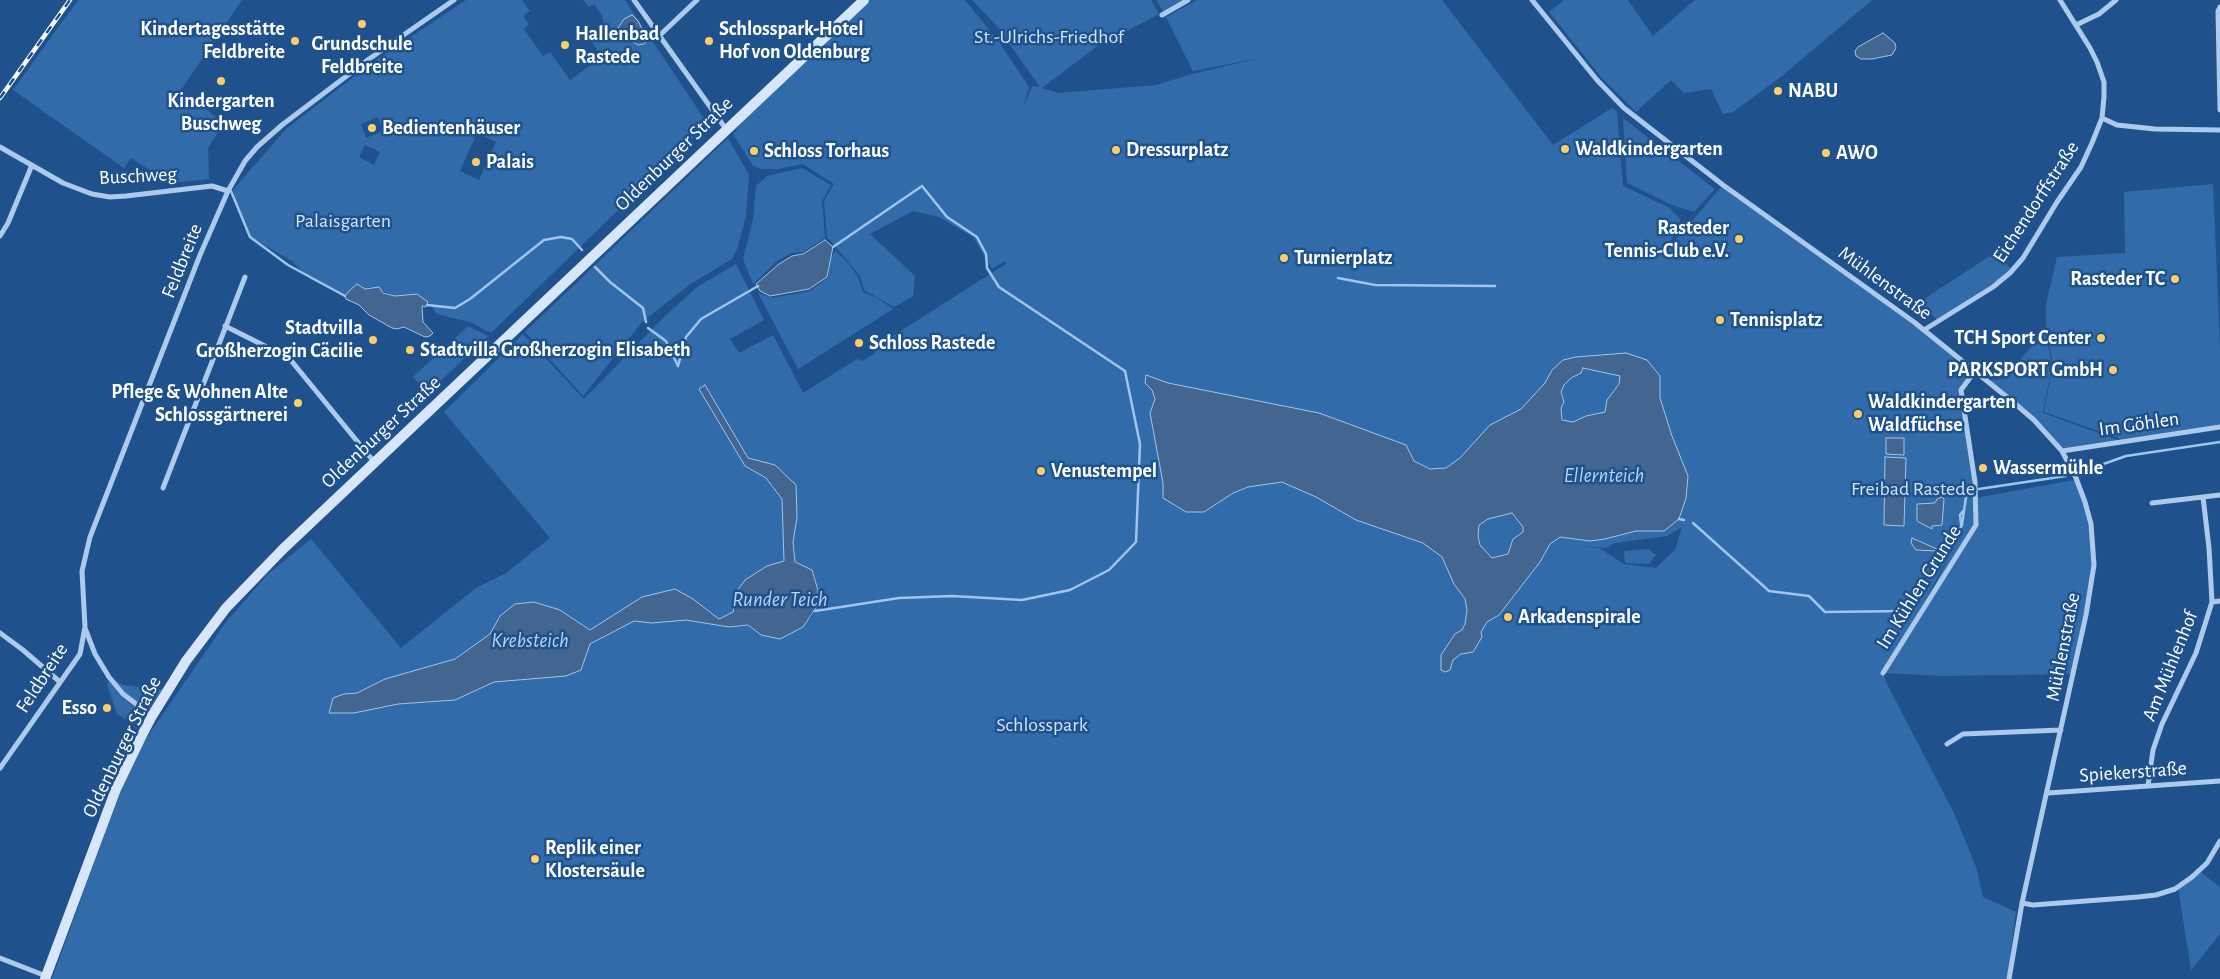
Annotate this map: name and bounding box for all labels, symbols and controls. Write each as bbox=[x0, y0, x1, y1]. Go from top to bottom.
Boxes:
place label: Kindertagesstätte Feldbreite bbox=[140, 17, 285, 64]
place label: Schlosspark-Hotel Hof von Oldenburg bbox=[719, 17, 870, 64]
marker: Grundschule Feldbreite bbox=[356, 18, 368, 30]
place label: Hallenbad Rastede bbox=[575, 22, 659, 69]
park label: St.-Ulrichs-Friedhof bbox=[974, 25, 1124, 49]
place label: Grundschule Feldbreite bbox=[311, 32, 413, 79]
marker: Kindertagesstätte Feldbreite bbox=[289, 35, 301, 47]
marker: Schlosspark-Hotel Hof von Oldenburg bbox=[703, 35, 715, 47]
marker: Hallenbad Rastede bbox=[559, 39, 571, 51]
marker: Kindergarten Buschweg bbox=[215, 75, 227, 87]
place label: NABU bbox=[1788, 79, 1838, 103]
marker: NABU bbox=[1772, 85, 1784, 97]
place label: Kindergarten Buschweg bbox=[167, 89, 275, 136]
street label: Oldenburger Straße bbox=[610, 92, 738, 216]
place label: Bedientenhäuser bbox=[382, 116, 520, 140]
marker: Bedientenhäuser bbox=[366, 122, 378, 134]
place label: Waldkindergarten bbox=[1575, 137, 1723, 161]
street label: Eichendorffstraße bbox=[1988, 137, 2084, 267]
place label: Dressurplatz bbox=[1126, 138, 1228, 162]
place label: Schloss Torhaus bbox=[764, 139, 889, 163]
place label: AWO bbox=[1836, 141, 1878, 165]
marker: Waldkindergarten bbox=[1559, 143, 1571, 155]
marker: Dressurplatz bbox=[1110, 144, 1122, 156]
marker: Schloss Torhaus bbox=[748, 145, 760, 157]
marker: AWO bbox=[1820, 147, 1832, 159]
place label: Palais bbox=[486, 150, 534, 174]
marker: Palais bbox=[470, 156, 482, 168]
street label: Buschweg bbox=[98, 162, 178, 190]
park label: Palaisgarten bbox=[295, 209, 391, 233]
place label: Rasteder Tennis-Club e.V. bbox=[1604, 216, 1729, 263]
street label: Feldbreite bbox=[156, 220, 208, 302]
marker: Rasteder Tennis-Club e.V. bbox=[1733, 233, 1745, 245]
street label: Mühlenstraße bbox=[1833, 241, 1937, 325]
place label: Turnierplatz bbox=[1294, 246, 1393, 270]
marker: Turnierplatz bbox=[1278, 252, 1290, 264]
place label: Rasteder TC bbox=[2070, 267, 2165, 291]
marker: Rasteder TC bbox=[2169, 273, 2181, 285]
place label: Tennisplatz bbox=[1730, 308, 1823, 332]
marker: Tennisplatz bbox=[1714, 314, 1726, 326]
place label: Stadtvilla Großherzogin Cäcilie bbox=[196, 316, 363, 363]
place label: TCH Sport Center bbox=[1954, 326, 2091, 350]
place label: Schloss Rastede bbox=[869, 331, 995, 355]
marker: TCH Sport Center bbox=[2095, 332, 2107, 344]
marker: Stadtvilla Großherzogin Cäcilie bbox=[367, 334, 379, 346]
marker: Schloss Rastede bbox=[853, 337, 865, 349]
place label: Stadtvilla Großherzogin Elisabeth bbox=[420, 338, 691, 362]
marker: Stadtvilla Großherzogin Elisabeth bbox=[404, 344, 416, 356]
place label: PARKSPORT GmbH bbox=[1948, 358, 2103, 382]
marker: PARKSPORT GmbH bbox=[2107, 364, 2119, 376]
street label: Oldenburger Straße bbox=[316, 370, 446, 494]
place label: Pflege & Wohnen Alte Schlossgärtnerei bbox=[111, 380, 288, 427]
place label: Waldkindergarten Waldfüchse bbox=[1868, 390, 2016, 437]
marker: Pflege & Wohnen Alte Schlossgärtnerei bbox=[292, 397, 304, 409]
street label: Im Göhlen bbox=[2097, 406, 2181, 442]
marker: Waldkindergarten Waldfüchse bbox=[1852, 408, 1864, 420]
place label: Wassermühle bbox=[1993, 456, 2103, 480]
place label: Venustempel bbox=[1051, 459, 1157, 483]
marker: Wassermühle bbox=[1977, 462, 1989, 474]
water label: Ellernteich bbox=[1564, 463, 1644, 489]
marker: Venustempel bbox=[1035, 465, 1047, 477]
park label: Freibad Rastede bbox=[1851, 477, 1975, 501]
street label: Im Kühlen Grunde bbox=[1871, 521, 1967, 653]
water label: Runder Teich bbox=[732, 587, 828, 613]
street label: Mühlenstraße bbox=[2041, 591, 2085, 703]
place label: Arkadenspirale bbox=[1518, 605, 1641, 629]
street label: Am Mühlenhof bbox=[2137, 607, 2203, 725]
marker: Arkadenspirale bbox=[1502, 611, 1514, 623]
water label: Krebsteich bbox=[491, 628, 569, 654]
street label: Feldbreite bbox=[11, 639, 73, 717]
street label: Oldenburger Straße bbox=[77, 672, 167, 822]
place label: Esso bbox=[62, 696, 97, 720]
marker: Esso bbox=[101, 702, 113, 714]
park label: Schlosspark bbox=[996, 713, 1088, 737]
street label: Spiekerstraße bbox=[2078, 756, 2188, 788]
place label: Replik einer Klostersäule bbox=[545, 836, 645, 883]
marker: Replik einer Klostersäule bbox=[529, 853, 541, 865]

